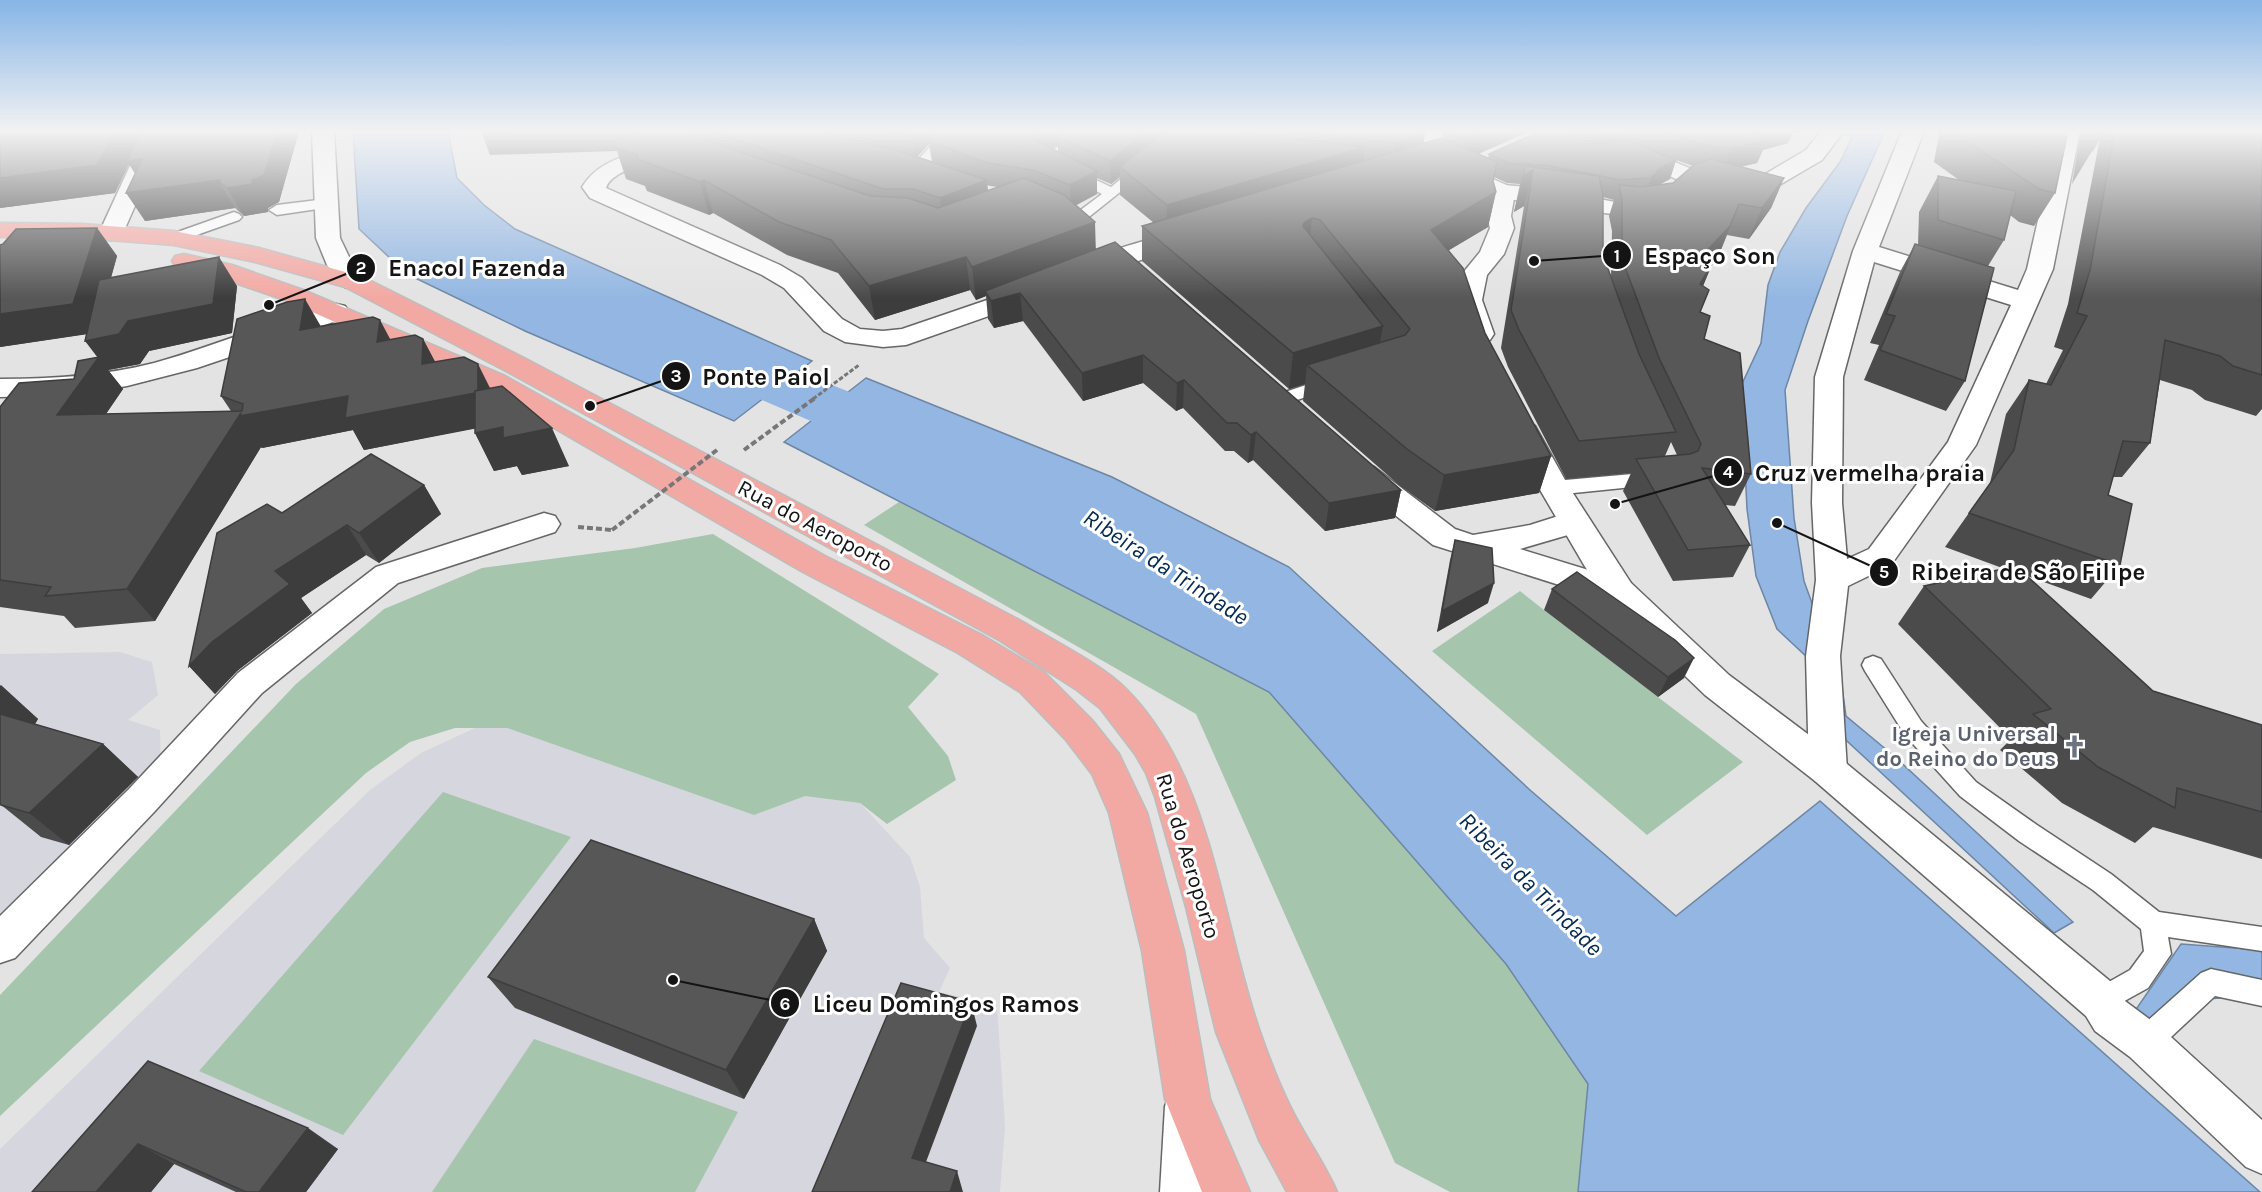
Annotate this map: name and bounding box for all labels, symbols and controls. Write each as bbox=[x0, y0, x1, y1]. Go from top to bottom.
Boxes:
callout: Espaço Son bbox=[1602, 234, 1787, 276]
text: Espaço Son bbox=[1644, 242, 1776, 270]
text: 1 bbox=[1614, 245, 1620, 267]
callout: Enacol Fazenda bbox=[346, 247, 578, 289]
text: Enacol Fazenda bbox=[388, 254, 566, 282]
text: 2 bbox=[356, 257, 366, 279]
callout: Ponte Paiol bbox=[661, 355, 842, 397]
text: Ponte Paiol bbox=[702, 363, 830, 391]
text: 3 bbox=[670, 365, 682, 387]
callout: Cruz vermelha praia bbox=[1713, 451, 1997, 493]
text: Cruz vermelha praia bbox=[1755, 459, 1985, 487]
text: 4 bbox=[1723, 461, 1734, 483]
street label: Rua do Aeroporto bbox=[733, 474, 897, 578]
water label: Ribeira da Trindade bbox=[1078, 503, 1254, 631]
callout: Ribeira de São Filipe bbox=[1869, 551, 2157, 593]
text: Ribeira de São Filipe bbox=[1911, 558, 2145, 586]
text: 5 bbox=[1879, 561, 1889, 583]
place label: Igreja Universal do Reino do Deus bbox=[1876, 721, 2056, 772]
church icon: Igreja Universal do Reino do Deus bbox=[2061, 734, 2087, 760]
street label: Rua do Aeroporto bbox=[1151, 770, 1225, 942]
water label: Ribeira da Trindade bbox=[1453, 806, 1609, 962]
callout: Liceu Domingos Ramos bbox=[770, 982, 1091, 1024]
text: Liceu Domingos Ramos bbox=[813, 990, 1079, 1018]
text: 6 bbox=[780, 993, 791, 1015]

